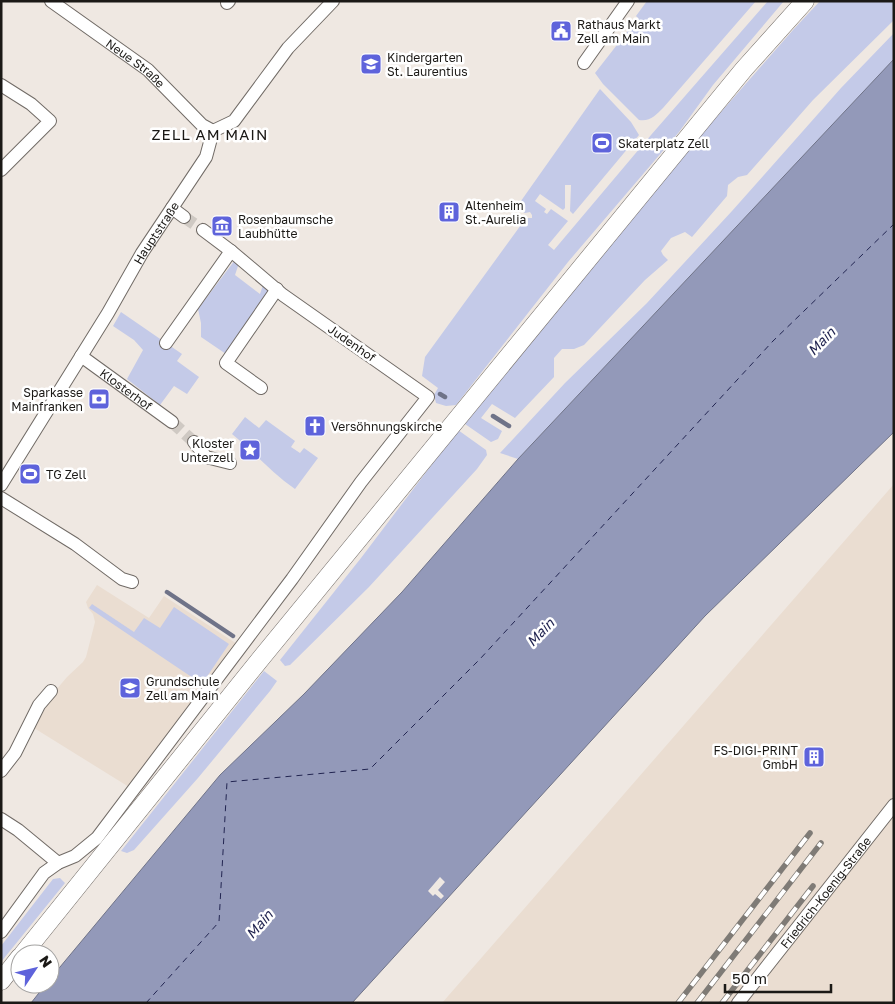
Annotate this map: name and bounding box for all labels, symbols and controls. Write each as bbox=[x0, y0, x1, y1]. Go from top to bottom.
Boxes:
place label: Rathaus Markt Zell am Main bbox=[577, 17, 661, 46]
public building icon: Rathaus Markt Zell am Main bbox=[549, 19, 573, 43]
street label: Neue Straße bbox=[103, 35, 168, 91]
place label: Kindergarten St. Laurentius bbox=[387, 50, 468, 79]
school or university icon: Kindergarten St. Laurentius bbox=[359, 52, 383, 76]
district label: ZELL AM MAIN bbox=[152, 125, 268, 143]
sports icon: Skaterplatz Zell bbox=[590, 131, 614, 155]
place label: Skaterplatz Zell bbox=[618, 136, 709, 151]
place label: Altenheim St.-Aurelia bbox=[465, 198, 526, 227]
street label: Hauptstraße bbox=[130, 199, 182, 267]
building icon: Altenheim St.-Aurelia bbox=[437, 200, 461, 224]
place label: Rosenbaumsche Laubhütte bbox=[238, 212, 333, 241]
museum icon: Rosenbaumsche Laubhütte bbox=[210, 214, 234, 238]
street label: Judenhof bbox=[325, 321, 379, 365]
water label: Main bbox=[804, 322, 839, 359]
street label: Klosterhof bbox=[97, 365, 156, 413]
place label: Sparkasse Mainfranken bbox=[11, 385, 83, 414]
bank icon: Sparkasse Mainfranken bbox=[87, 387, 111, 411]
church icon: Versöhnungskirche bbox=[303, 414, 327, 438]
place label: Versöhnungskirche bbox=[331, 419, 442, 434]
place label: Kloster Unterzell bbox=[181, 436, 234, 465]
place icon: Kloster Unterzell bbox=[238, 438, 262, 462]
sports icon: TG Zell bbox=[18, 462, 42, 486]
place label: TG Zell bbox=[46, 467, 86, 482]
water label: Main bbox=[523, 613, 558, 650]
place label: Grundschule Zell am Main bbox=[146, 674, 219, 703]
school or university icon: Grundschule Zell am Main bbox=[118, 676, 142, 700]
place label: FS-DIGI-PRINT GmbH bbox=[713, 743, 799, 772]
building icon: FS-DIGI-PRINT GmbH bbox=[802, 745, 826, 769]
street label: Friedrich-Koenig-Straße bbox=[777, 833, 874, 951]
water label: Main bbox=[242, 905, 277, 942]
north arrow bbox=[10, 944, 60, 994]
text: N bbox=[36, 952, 56, 970]
scale bar bbox=[725, 962, 831, 994]
text: 50 m bbox=[732, 969, 767, 987]

